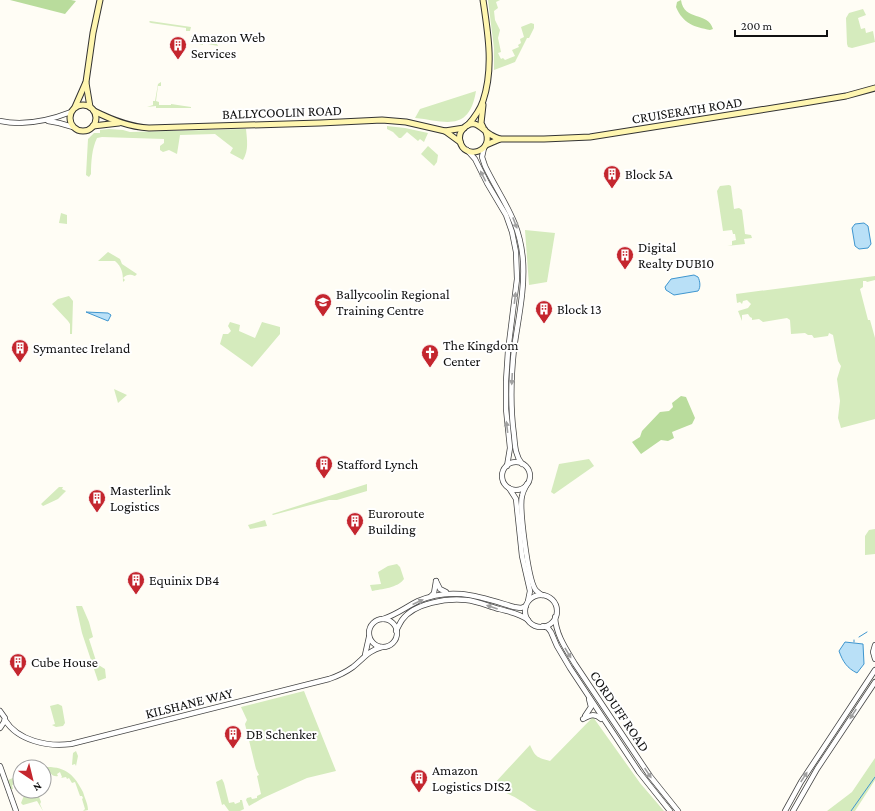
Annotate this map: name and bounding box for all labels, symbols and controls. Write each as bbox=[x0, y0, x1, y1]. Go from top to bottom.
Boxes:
scale bar bbox=[735, 12, 827, 38]
text: 200 m bbox=[741, 19, 773, 33]
place label: Amazon Web Services bbox=[191, 29, 265, 61]
building icon: Amazon Web Services bbox=[168, 35, 188, 60]
street label: CRUISERATH ROAD bbox=[631, 93, 743, 127]
street label: BALLYCOOLIN ROAD bbox=[222, 102, 342, 122]
building icon: Block 5A bbox=[602, 164, 622, 189]
place label: Block 5A bbox=[625, 166, 673, 182]
one-way arrow bbox=[480, 170, 486, 182]
one-way arrow bbox=[512, 217, 518, 229]
place label: Digital Realty DUB10 bbox=[638, 239, 714, 271]
building icon: Digital Realty DUB10 bbox=[615, 245, 635, 270]
place label: Ballycoolin Regional Training Centre bbox=[336, 286, 450, 318]
school or university icon: Ballycoolin Regional Training Centre bbox=[313, 292, 333, 317]
one-way arrow bbox=[512, 292, 518, 304]
building icon: Block 13 bbox=[534, 299, 554, 324]
place label: Block 13 bbox=[557, 301, 602, 317]
place label: The Kingdom Center bbox=[443, 337, 518, 369]
building icon: Symantec Ireland bbox=[10, 338, 30, 363]
place label: Symantec Ireland bbox=[33, 340, 131, 356]
church icon: The Kingdom Center bbox=[420, 343, 440, 368]
one-way arrow bbox=[509, 373, 515, 386]
one-way arrow bbox=[504, 421, 510, 434]
building icon: Stafford Lynch bbox=[314, 454, 334, 479]
place label: Stafford Lynch bbox=[337, 456, 419, 472]
place label: Masterlink Logistics bbox=[110, 482, 171, 514]
building icon: Masterlink Logistics bbox=[87, 488, 107, 513]
place label: Euroroute Building bbox=[368, 505, 424, 537]
building icon: Euroroute Building bbox=[345, 511, 365, 536]
building icon: Equinix DB4 bbox=[126, 570, 146, 595]
place label: Equinix DB4 bbox=[149, 572, 219, 588]
one-way arrow bbox=[412, 599, 423, 605]
one-way arrow bbox=[485, 604, 497, 610]
one-way arrow bbox=[565, 647, 572, 659]
building icon: Cube House bbox=[8, 652, 28, 677]
place label: Cube House bbox=[31, 654, 98, 670]
street label: CORDUFF ROAD bbox=[587, 667, 653, 755]
street label: KILSHANE WAY bbox=[144, 684, 235, 722]
one-way arrow bbox=[849, 709, 857, 719]
building icon: DB Schenker bbox=[223, 724, 243, 749]
place label: DB Schenker bbox=[246, 726, 317, 742]
north arrow bbox=[12, 759, 52, 799]
place label: Amazon Logistics DIS2 bbox=[432, 762, 511, 794]
building icon: Amazon Logistics DIS2 bbox=[409, 768, 429, 793]
one-way arrow bbox=[644, 768, 652, 778]
one-way arrow bbox=[800, 772, 808, 782]
text: N bbox=[31, 780, 44, 795]

